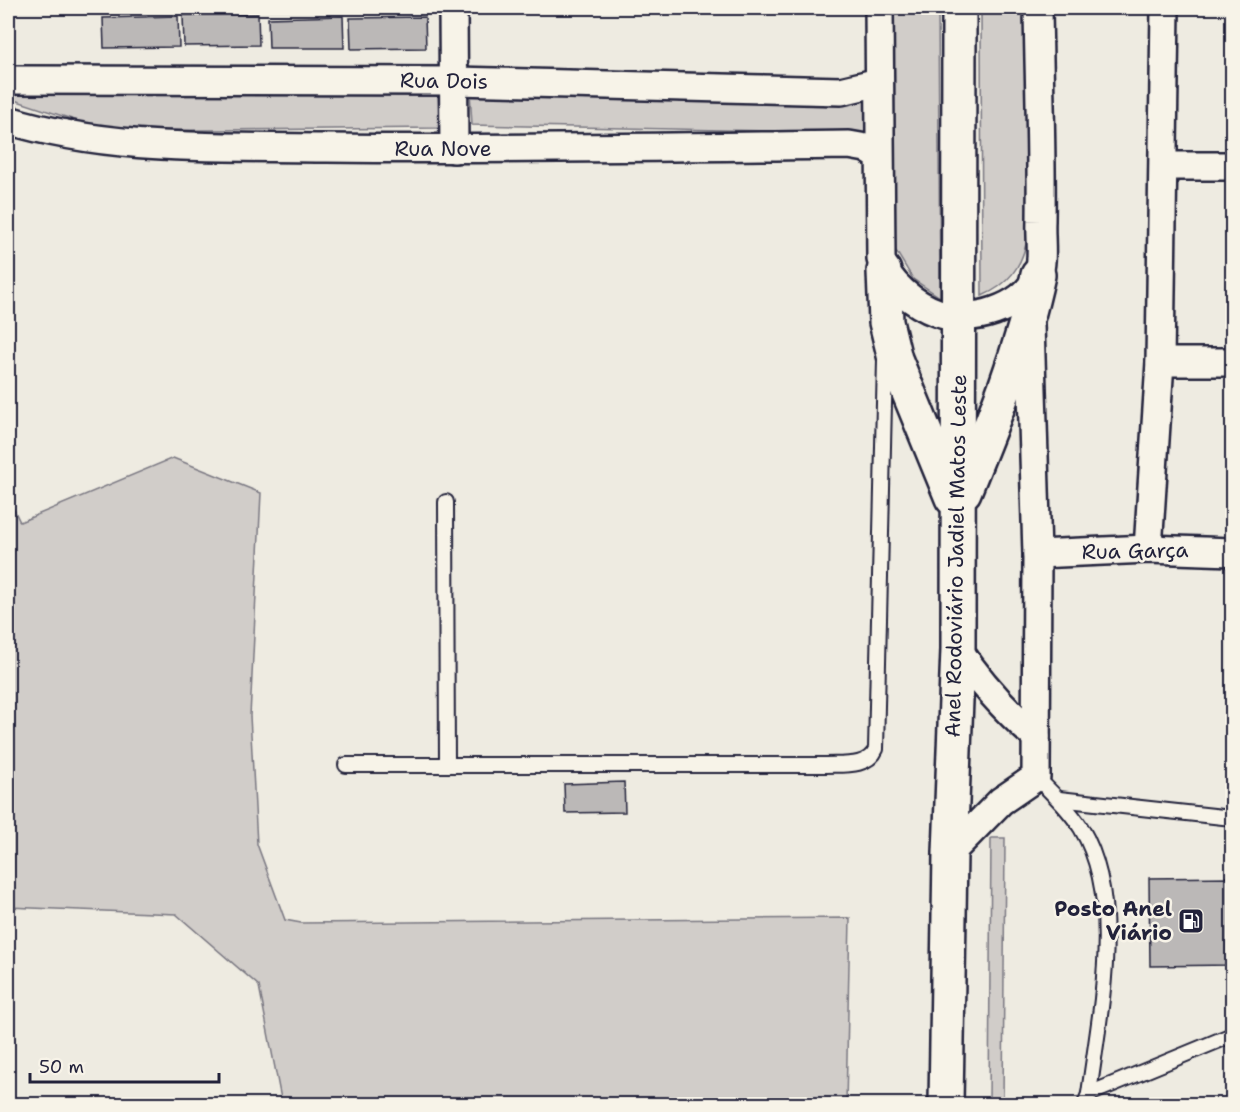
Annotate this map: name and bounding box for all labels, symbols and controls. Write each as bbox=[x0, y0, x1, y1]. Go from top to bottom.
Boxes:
street label: Rua Dois bbox=[400, 66, 488, 96]
street label: Rua Nove bbox=[394, 135, 492, 163]
street label: Anel Rodoviário Jadiel Matos Leste bbox=[939, 374, 973, 738]
street label: Rua Garça bbox=[1081, 536, 1189, 566]
place label: Posto Anel Viário bbox=[1054, 895, 1172, 947]
fuel station icon: Posto Anel Viário bbox=[1176, 906, 1206, 936]
scale bar bbox=[30, 1046, 219, 1084]
text: 50 m bbox=[39, 1055, 84, 1079]

